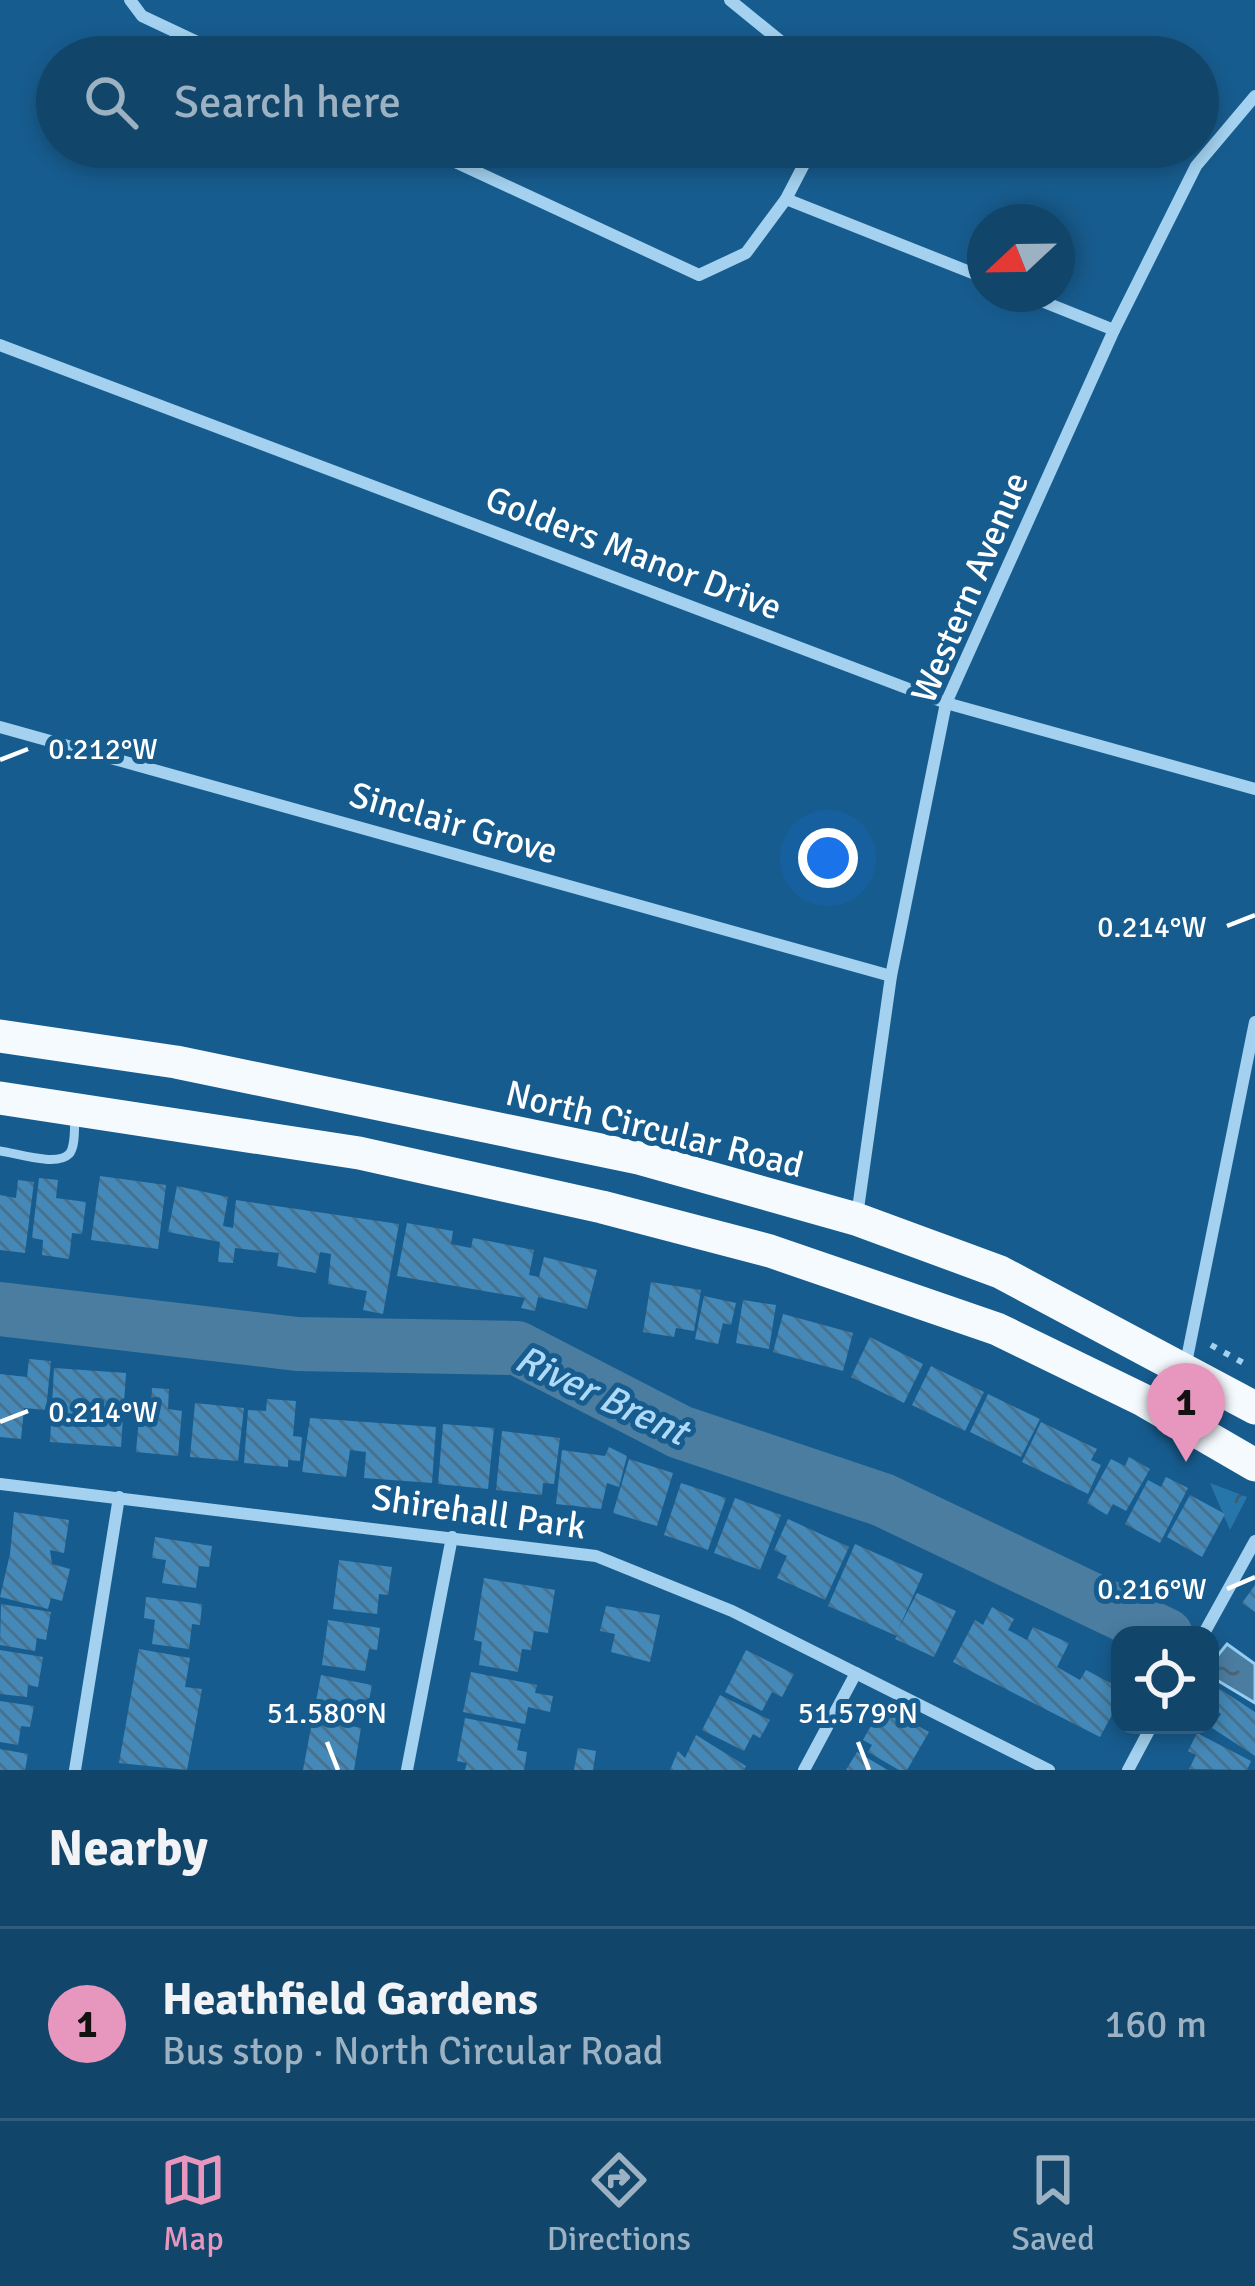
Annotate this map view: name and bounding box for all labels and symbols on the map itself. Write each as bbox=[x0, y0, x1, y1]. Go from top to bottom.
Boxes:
north arrow bbox=[967, 204, 1075, 312]
street label: Western Avenue bbox=[901, 465, 1039, 710]
street label: Golders Manor Drive bbox=[479, 476, 788, 631]
text: 0.212°W bbox=[48, 731, 158, 768]
street label: Sinclair Grove bbox=[344, 772, 563, 875]
your location bbox=[798, 828, 858, 888]
text: 0.214°W bbox=[1097, 909, 1207, 946]
street label: North Circular Road bbox=[501, 1071, 808, 1188]
water label: River Brent bbox=[508, 1334, 699, 1457]
pin: 1 bbox=[1147, 1363, 1225, 1462]
text: 0.214°W bbox=[48, 1394, 158, 1431]
street label: Shirehall Park bbox=[369, 1475, 589, 1550]
text: 0.216°W bbox=[1097, 1571, 1207, 1608]
text: 51.580°N bbox=[267, 1695, 387, 1732]
text: 51.579°N bbox=[798, 1695, 918, 1732]

